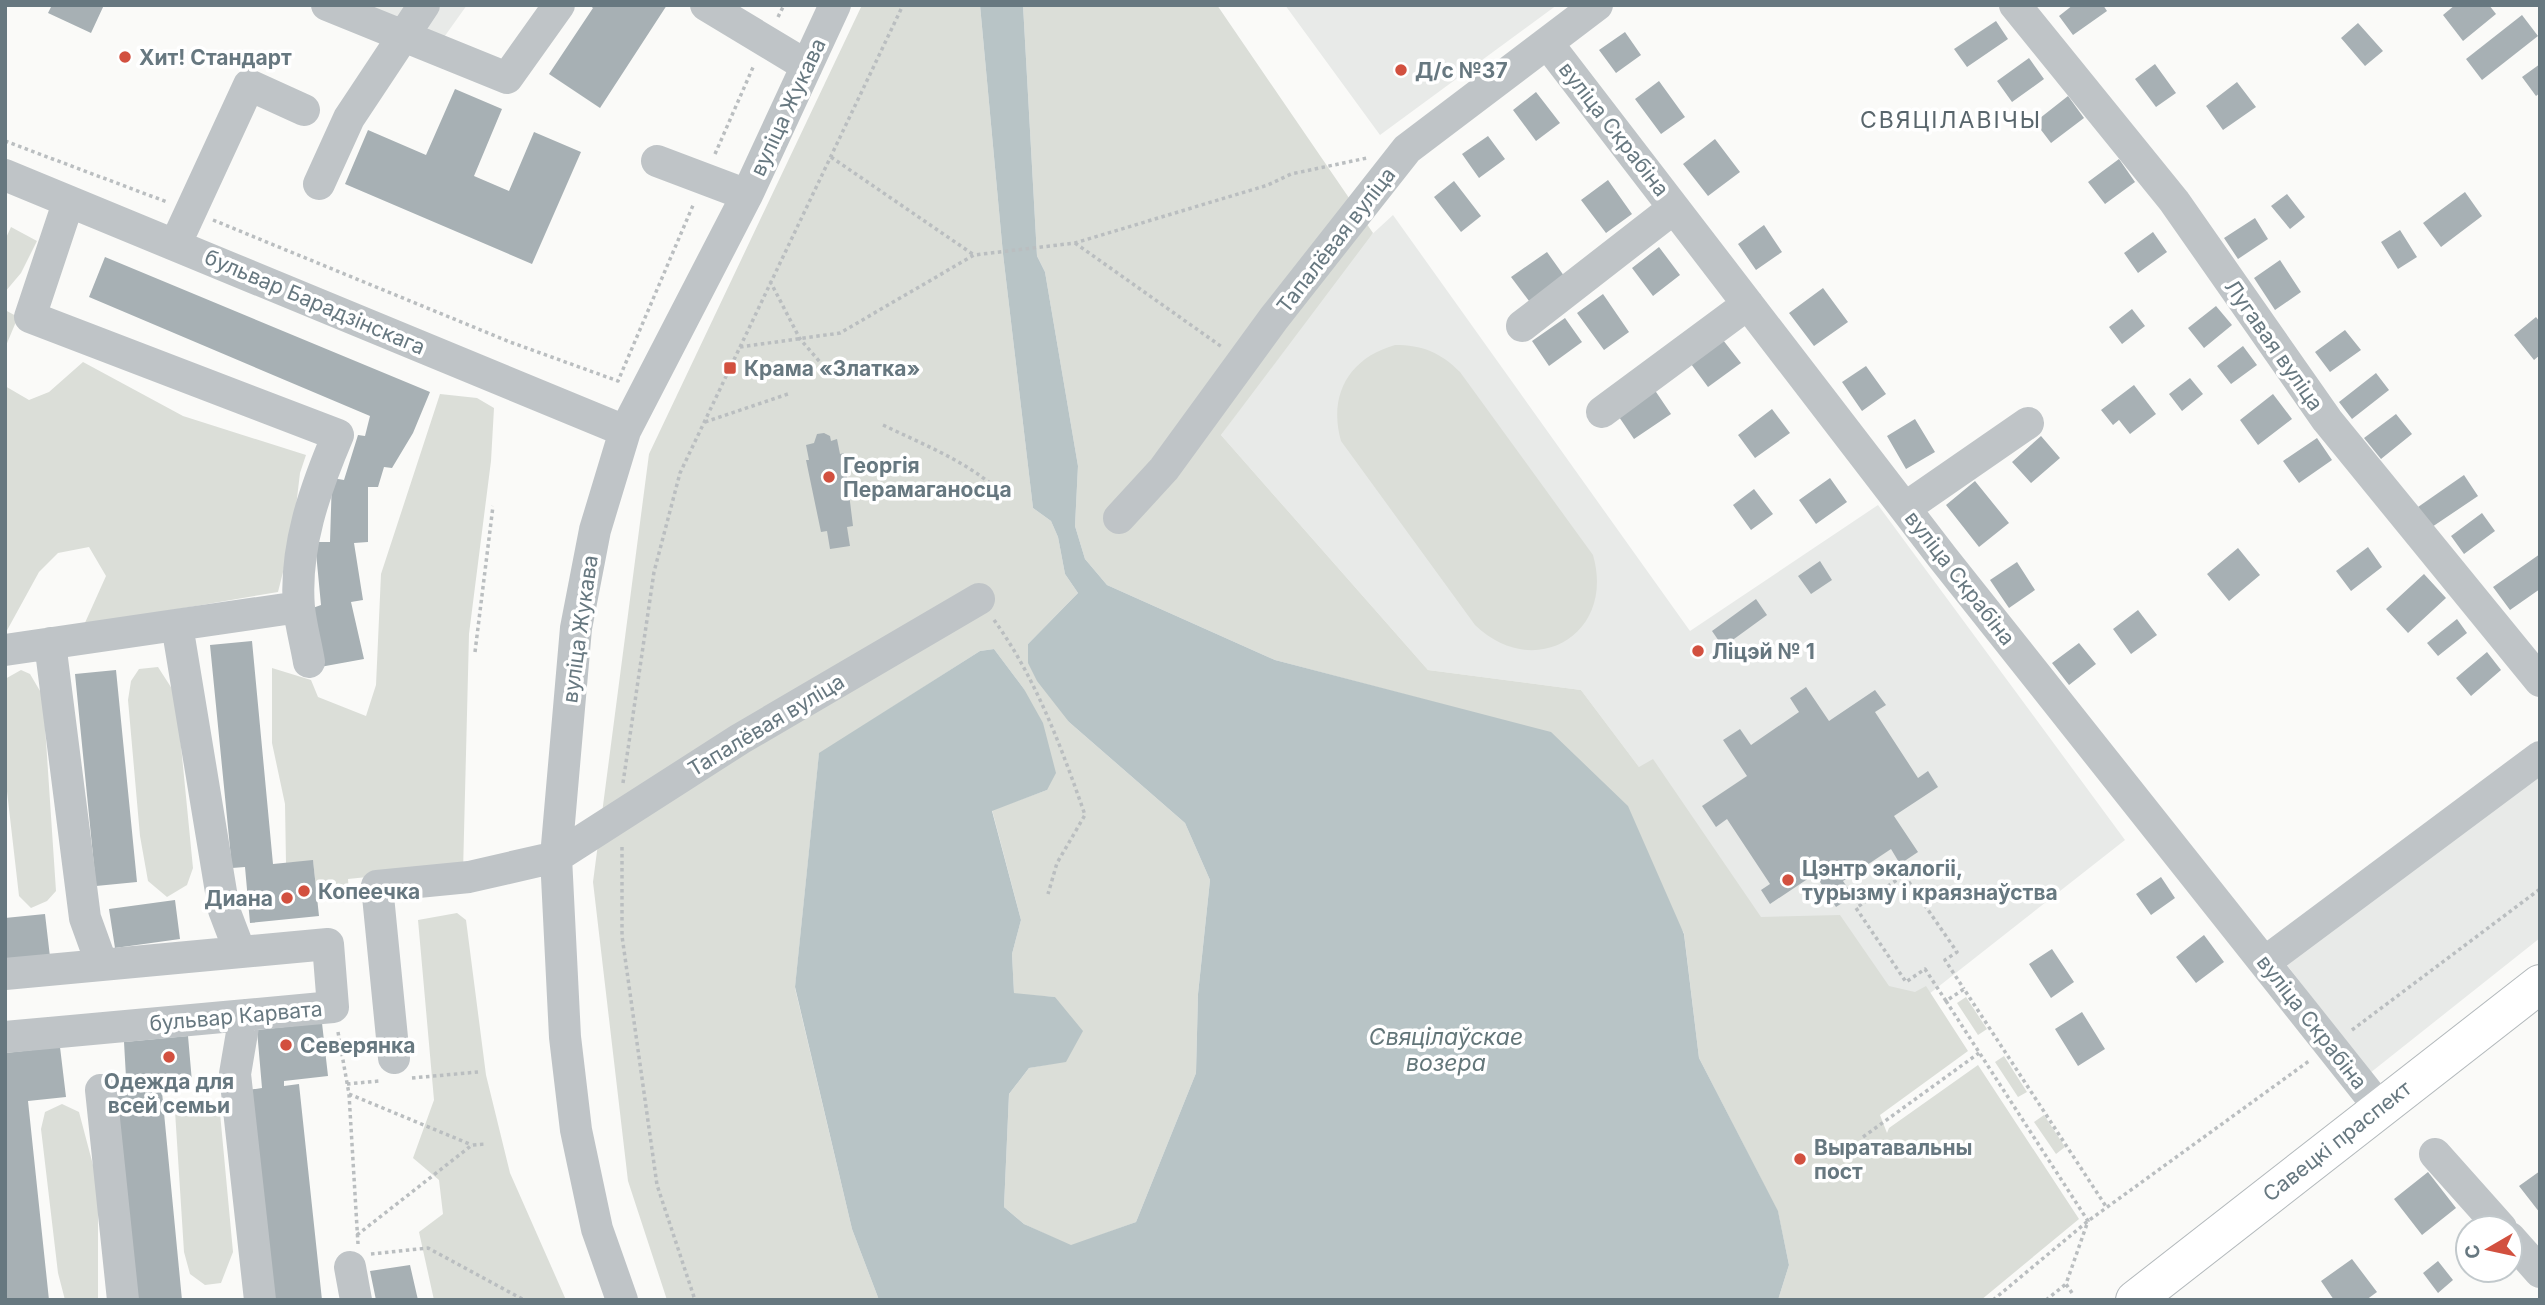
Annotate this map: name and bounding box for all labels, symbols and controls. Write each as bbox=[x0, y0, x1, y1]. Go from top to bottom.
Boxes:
street label: вуліца Жукава bbox=[745, 34, 831, 180]
place label: Хит! Стандарт bbox=[139, 45, 292, 70]
marker: Хит! Стандарт bbox=[117, 49, 133, 65]
street label: вуліца Скрабіна bbox=[1554, 57, 1674, 201]
place label: Д/с №37 bbox=[1415, 58, 1508, 83]
marker: Д/с №37 bbox=[1393, 62, 1409, 78]
district label: СВЯЦІЛАВІЧЫ bbox=[1860, 106, 2042, 134]
street label: Тапалёвая вуліца bbox=[1271, 162, 1401, 318]
street label: бульвар Барадзінскага bbox=[201, 244, 429, 360]
street label: Лугавая вуліца bbox=[2220, 275, 2328, 415]
place label: Крама «Златка» bbox=[744, 356, 920, 381]
marker: Крама «Златка» bbox=[722, 360, 738, 376]
place label: Георгія Перамаганосца bbox=[843, 453, 1012, 502]
marker: Георгія Перамаганосца bbox=[821, 469, 837, 485]
street label: вуліца Скрабіна bbox=[1900, 506, 2020, 650]
street label: вуліца Жукава bbox=[557, 554, 603, 704]
place label: Ліцэй № 1 bbox=[1712, 639, 1815, 664]
marker: Ліцэй № 1 bbox=[1690, 643, 1706, 659]
street label: Тапалёвая вуліца bbox=[683, 669, 849, 781]
place label: Цэнтр экалогіі, турызму і краязнаўства bbox=[1802, 856, 2058, 905]
marker: Цэнтр экалогіі, турызму і краязнаўства bbox=[1780, 872, 1796, 888]
place label: Копеечка bbox=[318, 879, 420, 904]
marker: Копеечка bbox=[296, 883, 312, 899]
place label: Диана bbox=[204, 886, 273, 911]
marker: Диана bbox=[279, 890, 295, 906]
street label: вуліца Скрабіна bbox=[2252, 950, 2372, 1094]
street label: бульвар Карвата bbox=[148, 996, 324, 1036]
water label: Свяцілаўскае возера bbox=[1369, 1023, 1523, 1077]
place label: Северянка bbox=[300, 1033, 416, 1058]
marker: Северянка bbox=[278, 1037, 294, 1053]
marker: Одежда для всей семьи bbox=[161, 1049, 177, 1065]
place label: Одежда для всей семьи bbox=[104, 1069, 234, 1118]
street label: Савецкі праспект bbox=[2258, 1075, 2416, 1207]
place label: Выратавальны пост bbox=[1814, 1135, 1972, 1184]
marker: Выратавальны пост bbox=[1792, 1151, 1808, 1167]
north arrow bbox=[2454, 1214, 2524, 1284]
text: С bbox=[2460, 1243, 2485, 1260]

